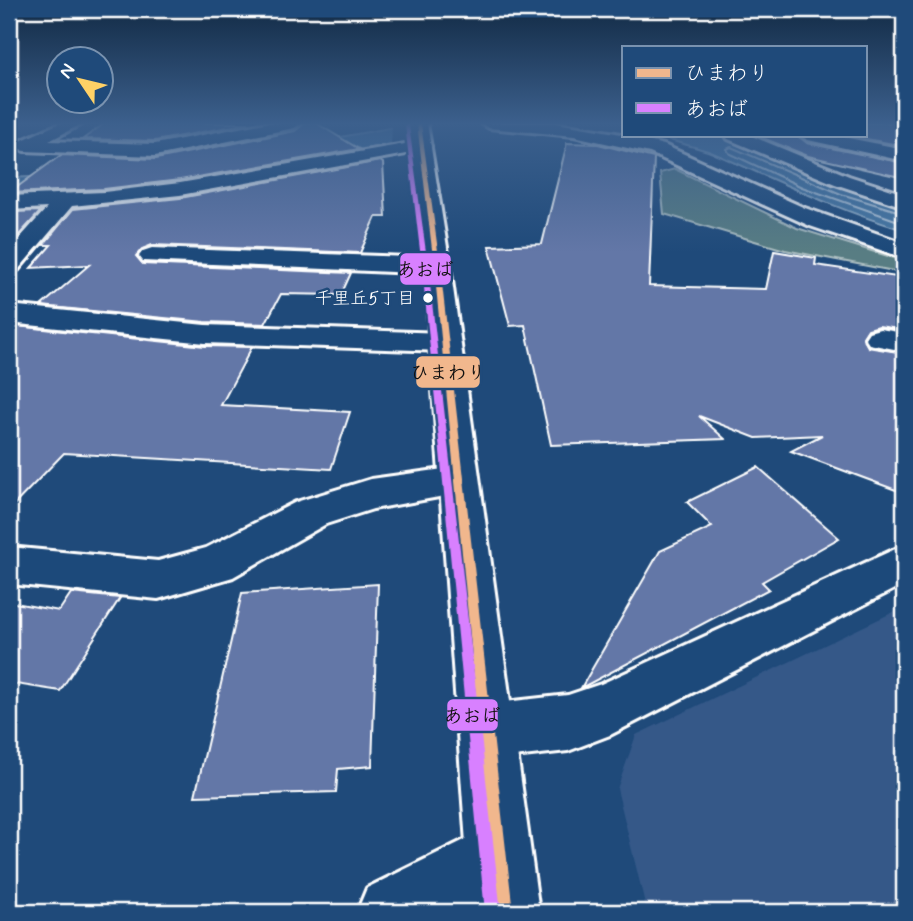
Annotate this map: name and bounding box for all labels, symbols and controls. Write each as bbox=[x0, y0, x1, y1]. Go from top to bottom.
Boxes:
north arrow bbox=[46, 46, 116, 116]
legend bbox=[622, 46, 867, 136]
text: N bbox=[53, 59, 81, 83]
text: ひまわり bbox=[685, 60, 769, 88]
text: あおば bbox=[685, 96, 748, 124]
line badge: あおば bbox=[399, 252, 452, 286]
text: あおば bbox=[396, 258, 454, 283]
place label: 千里丘5丁目 bbox=[314, 287, 415, 311]
marker: 千里丘5丁目 bbox=[421, 291, 435, 305]
line badge: ひまわり bbox=[415, 355, 481, 389]
text: ひまわり bbox=[410, 361, 486, 386]
line badge: あおば bbox=[446, 698, 499, 732]
text: あおば bbox=[443, 704, 501, 729]

